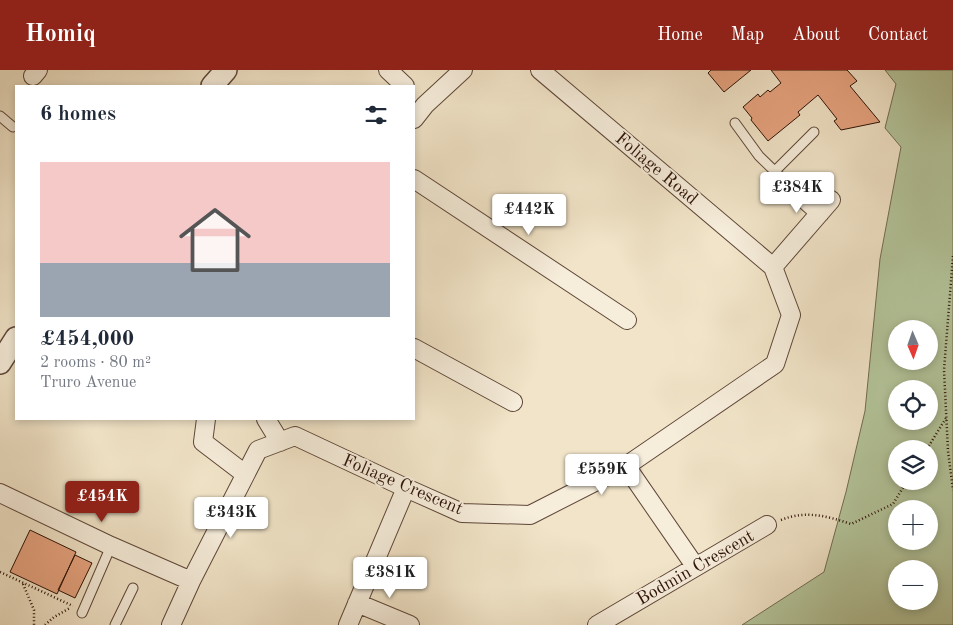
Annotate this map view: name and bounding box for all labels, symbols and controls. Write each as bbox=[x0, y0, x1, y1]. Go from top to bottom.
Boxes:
text: Homiq bbox=[25, 23, 96, 47]
text: Home bbox=[657, 26, 703, 44]
text: Map bbox=[731, 26, 764, 44]
text: About bbox=[792, 26, 840, 44]
text: Contact bbox=[868, 26, 928, 44]
icon: filters bbox=[362, 101, 390, 129]
text: 6 homes bbox=[40, 104, 116, 125]
street label: Foliage Road bbox=[612, 129, 701, 208]
pin: £384K bbox=[762, 172, 832, 214]
text: £384K bbox=[771, 180, 823, 196]
pin: £442K bbox=[494, 194, 564, 236]
icon: home bbox=[170, 195, 260, 285]
text: £442K bbox=[503, 202, 555, 218]
north arrow bbox=[888, 320, 938, 370]
map controls bbox=[888, 320, 938, 610]
text: £454,000 bbox=[40, 329, 134, 350]
text: 2 rooms · 80 m² bbox=[40, 355, 151, 371]
text: Truro Avenue bbox=[40, 375, 136, 391]
button: locate bbox=[888, 380, 938, 430]
button: layers bbox=[888, 440, 938, 490]
street label: Foliage Crescent bbox=[340, 451, 466, 518]
pin: £559K bbox=[567, 454, 637, 496]
text: £559K bbox=[576, 462, 628, 478]
pin: £454K bbox=[67, 480, 137, 523]
text: £454K bbox=[76, 489, 128, 505]
pin: £343K bbox=[196, 496, 266, 539]
button: + bbox=[888, 500, 938, 550]
text: £343K bbox=[205, 505, 257, 521]
street label: Bodmin Crescent bbox=[634, 527, 757, 609]
pin: £381K bbox=[355, 556, 425, 599]
button: − bbox=[888, 560, 938, 610]
text: £381K bbox=[364, 565, 416, 581]

